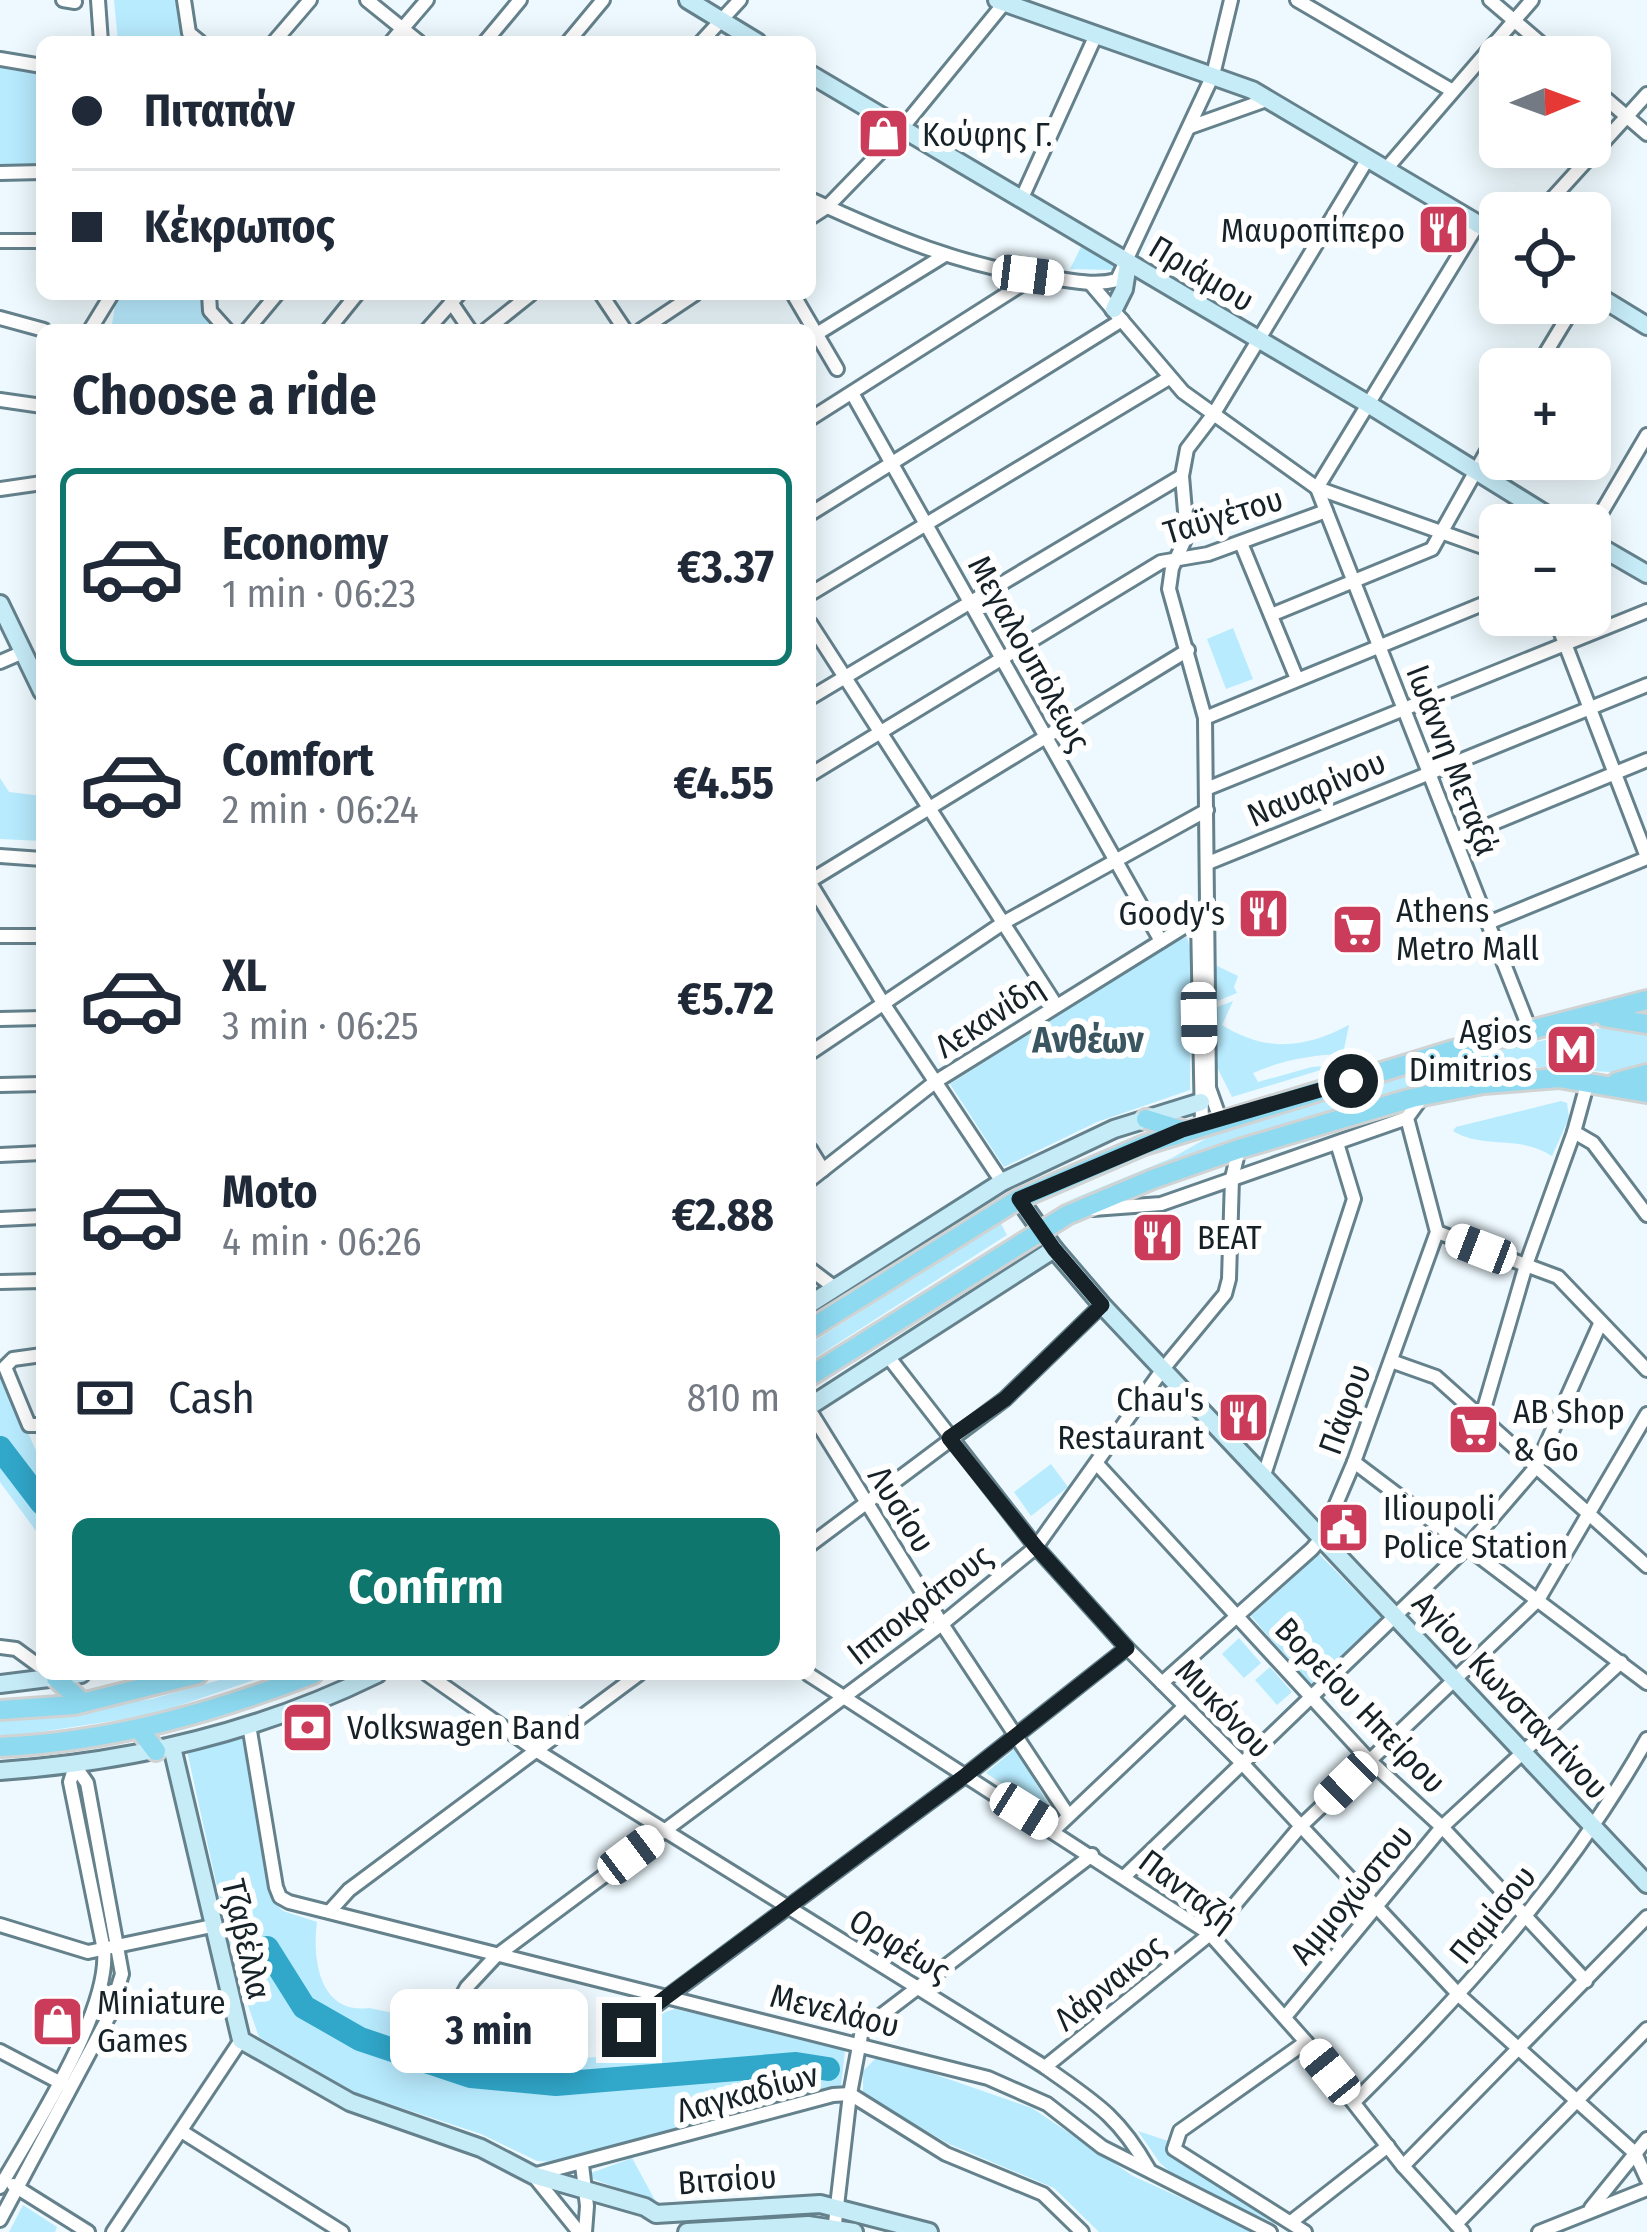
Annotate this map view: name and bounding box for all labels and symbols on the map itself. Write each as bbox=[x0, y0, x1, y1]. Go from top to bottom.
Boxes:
north arrow bbox=[1479, 36, 1611, 168]
shop icon: Κούφης Γ. bbox=[855, 106, 911, 162]
place label: Κούφης Γ. bbox=[922, 115, 1053, 155]
restaurant icon: Μαυροπίπερο bbox=[1416, 202, 1472, 258]
place label: Μαυροπίπερο bbox=[1221, 211, 1405, 251]
street label: Πριάμου bbox=[1142, 227, 1261, 321]
car bbox=[990, 253, 1066, 297]
street label: Ταϋγέτου bbox=[1159, 479, 1288, 553]
street label: Μεγαλουπόλεως bbox=[959, 549, 1099, 758]
street label: Ιωάννη Μεταξά bbox=[1397, 659, 1507, 861]
street label: Ναυαρίνου bbox=[1241, 742, 1392, 836]
restaurant icon: Goody's bbox=[1236, 885, 1292, 941]
place label: Athens Metro Mall bbox=[1396, 891, 1539, 969]
place label: Goody's bbox=[1119, 894, 1225, 934]
supermarket icon: Athens Metro Mall bbox=[1329, 901, 1385, 957]
street label: Λεκανίδη bbox=[928, 967, 1052, 1067]
car bbox=[1180, 982, 1218, 1054]
place label: Agios Dimitrios bbox=[1409, 1012, 1532, 1090]
district label: Ανθέων bbox=[1031, 1018, 1144, 1062]
metro station icon: Agios Dimitrios bbox=[1543, 1022, 1599, 1078]
route start bbox=[1324, 1054, 1378, 1108]
restaurant icon: ΒΕΑΤ bbox=[1130, 1209, 1186, 1265]
place label: ΒΕΑΤ bbox=[1197, 1218, 1262, 1258]
car bbox=[1441, 1219, 1521, 1279]
street label: Πάφου bbox=[1310, 1359, 1380, 1460]
place label: Chau's Restaurant bbox=[1057, 1380, 1204, 1458]
restaurant icon: Chau's Restaurant bbox=[1215, 1390, 1271, 1446]
place label: ΑΒ Shop & Go bbox=[1513, 1392, 1625, 1470]
supermarket icon: ΑΒ Shop & Go bbox=[1446, 1402, 1502, 1458]
street label: Λυσίου bbox=[859, 1459, 943, 1560]
place label: Ilioupoli Police Station bbox=[1383, 1489, 1568, 1567]
public building icon: Ilioupoli Police Station bbox=[1316, 1499, 1372, 1555]
street label: Ιπποκράτους bbox=[839, 1536, 1000, 1674]
street label: Αγίου Κωνσταντίνου bbox=[1404, 1584, 1617, 1808]
street label: Βορείου Ηπείρου bbox=[1266, 1610, 1454, 1802]
street label: Μυκόνου bbox=[1167, 1651, 1280, 1766]
bank icon: Volkswagen Band bbox=[280, 1699, 336, 1755]
place label: Volkswagen Band bbox=[347, 1708, 581, 1748]
car bbox=[1308, 1745, 1384, 1821]
car bbox=[984, 1777, 1064, 1845]
street label: Αμμοχώστου bbox=[1282, 1817, 1422, 1973]
car bbox=[591, 1819, 671, 1891]
street label: Πανταζή bbox=[1131, 1841, 1244, 1940]
street label: Παμίσου bbox=[1441, 1857, 1545, 1972]
street label: Τζαβέλλα bbox=[213, 1875, 279, 2003]
street label: Ορφέως bbox=[842, 1900, 957, 1991]
street label: Λάρνακος bbox=[1046, 1926, 1173, 2040]
street label: Μενελάου bbox=[766, 1976, 903, 2046]
place label: Miniature Games bbox=[97, 1983, 226, 2061]
callout: 3 min bbox=[389, 1988, 587, 2072]
shop icon: Miniature Games bbox=[30, 1993, 86, 2049]
route end bbox=[602, 2003, 656, 2057]
car bbox=[1293, 2033, 1367, 2111]
street label: Λαγκαδίων bbox=[672, 2055, 823, 2131]
street label: Βιτσίου bbox=[676, 2157, 778, 2203]

